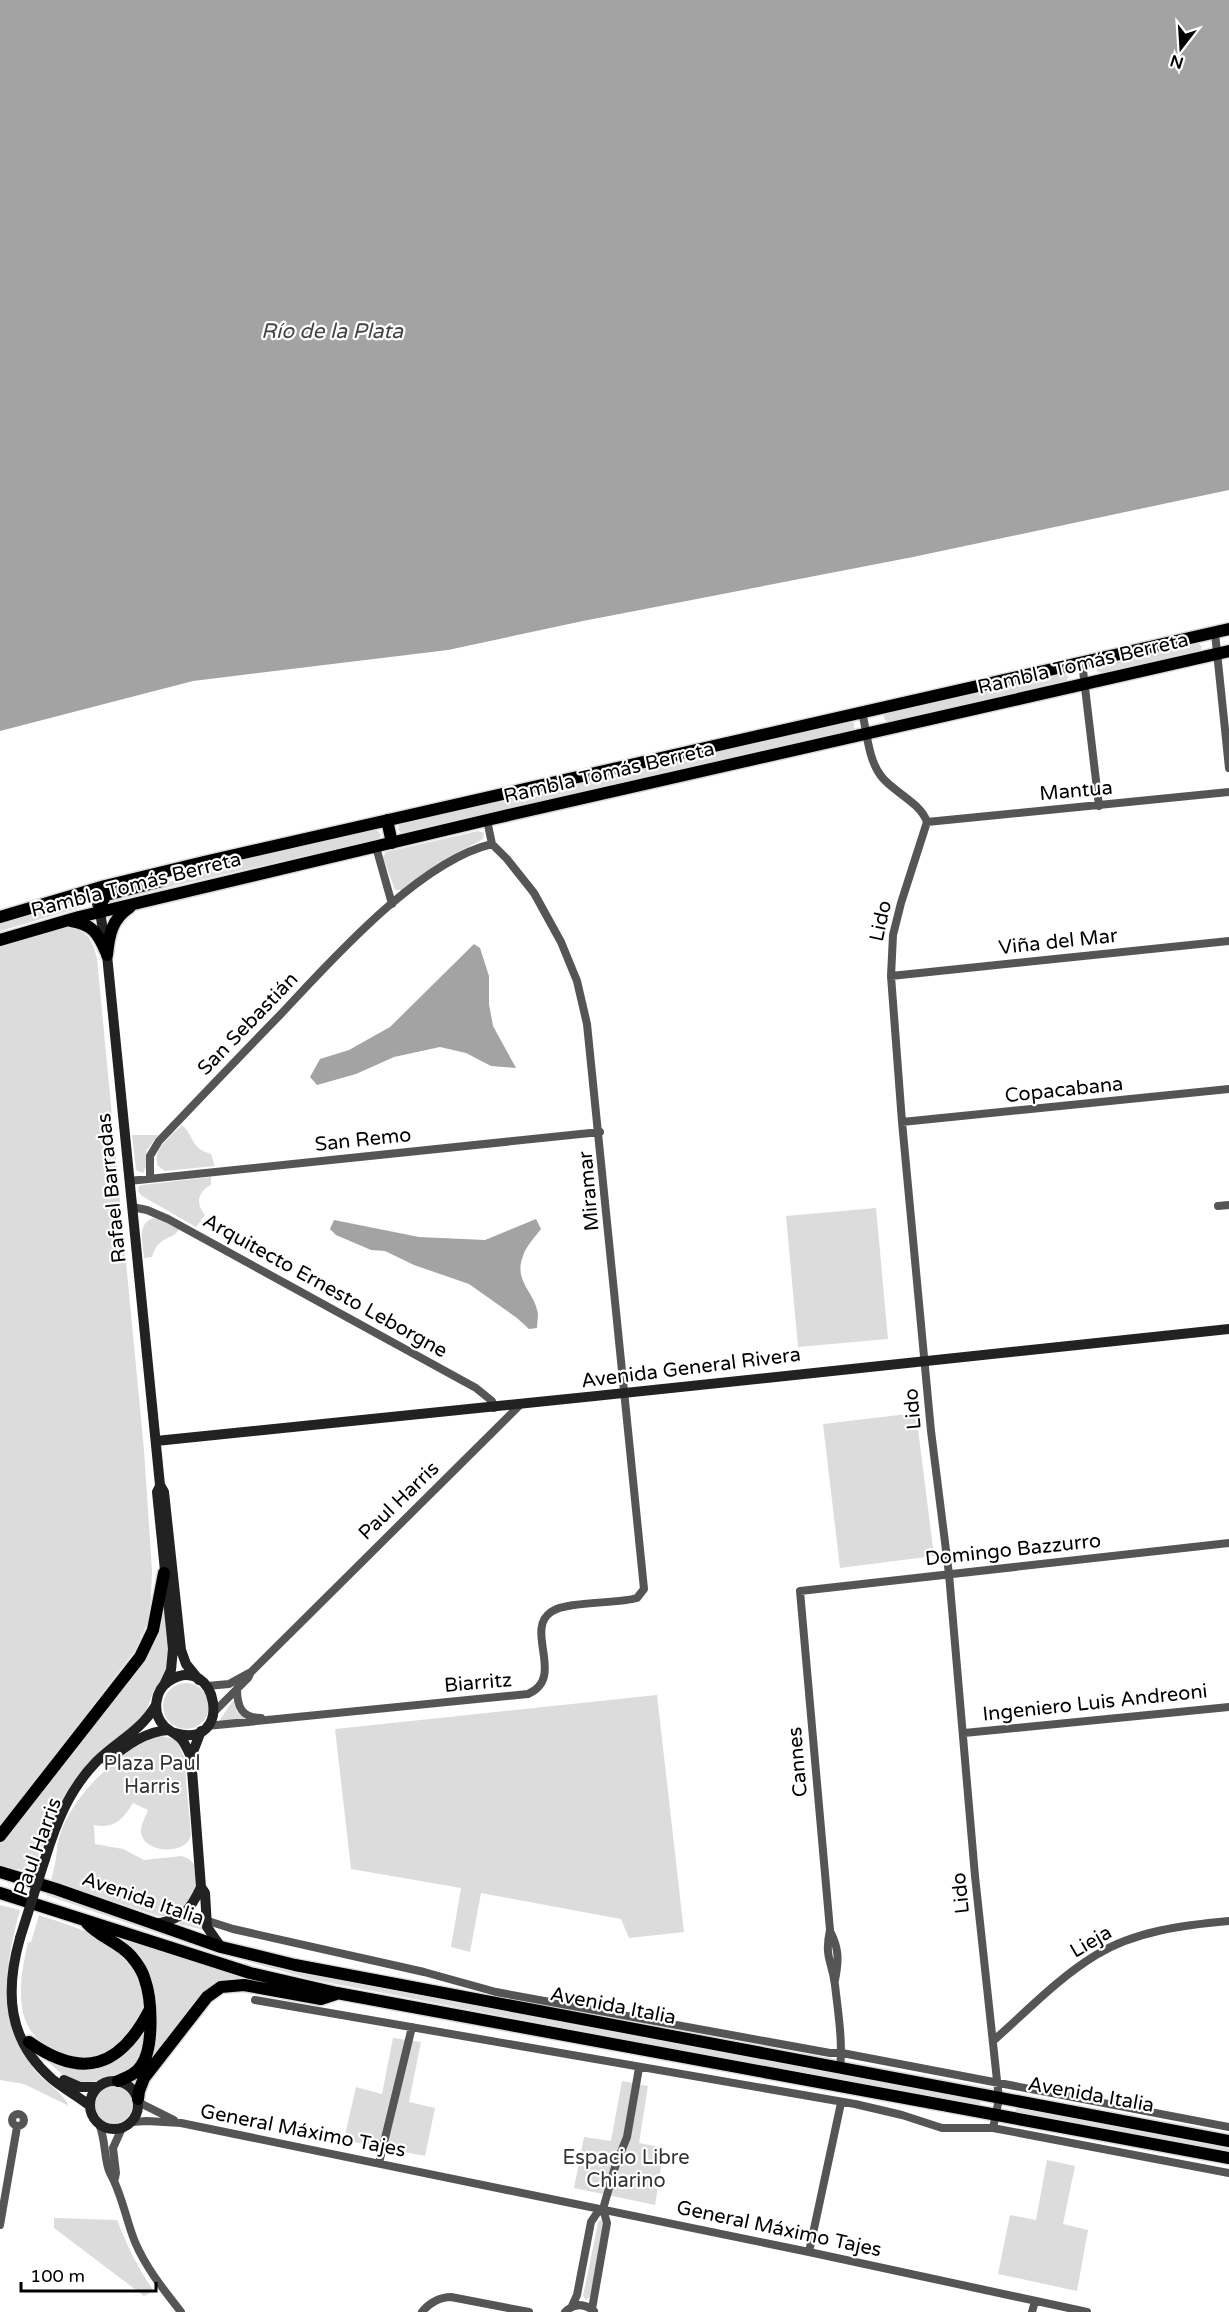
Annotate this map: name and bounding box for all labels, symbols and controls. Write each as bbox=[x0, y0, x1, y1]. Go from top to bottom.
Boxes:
north arrow bbox=[1151, 18, 1211, 78]
text: N bbox=[1168, 50, 1186, 73]
water label: Río de la Plata bbox=[261, 319, 404, 344]
street label: Rambla Tomás Berreta bbox=[975, 628, 1191, 700]
street label: Rambla Tomás Berreta bbox=[501, 737, 717, 809]
street label: Mantua bbox=[1038, 776, 1114, 806]
street label: Rambla Tomás Berreta bbox=[28, 847, 244, 923]
street label: Lido bbox=[865, 898, 897, 944]
street label: Viña del Mar bbox=[997, 924, 1119, 960]
street label: San Sebastián bbox=[193, 967, 303, 1081]
street label: Copacabana bbox=[1004, 1072, 1124, 1108]
street label: Rafael Barradas bbox=[92, 1112, 132, 1264]
street label: San Remo bbox=[313, 1123, 413, 1157]
street label: Miramar bbox=[574, 1150, 604, 1232]
street label: Arquitecto Ernesto Leborgne bbox=[199, 1209, 451, 1363]
street label: Avenida General Rivera bbox=[580, 1343, 802, 1393]
street label: Lido bbox=[899, 1387, 927, 1431]
street label: Paul Harris bbox=[354, 1457, 444, 1545]
street label: Domingo Bazzurro bbox=[924, 1529, 1102, 1571]
street label: Biarritz bbox=[443, 1668, 513, 1698]
street label: Ingeniero Luis Andreoni bbox=[981, 1679, 1209, 1727]
street label: Cannes bbox=[783, 1726, 813, 1798]
park label: Plaza Paul Harris bbox=[103, 1752, 201, 1799]
street label: Paul Harris bbox=[9, 1795, 67, 1899]
street label: Avenida Italia bbox=[79, 1867, 207, 1931]
street label: Lido bbox=[947, 1871, 975, 1915]
street label: Lieja bbox=[1066, 1921, 1116, 1963]
street label: Avenida Italia bbox=[548, 1982, 678, 2030]
street label: Avenida Italia bbox=[1026, 2072, 1156, 2118]
street label: General Máximo Tajes bbox=[198, 2099, 408, 2163]
park label: Espacio Libre Chiarino bbox=[563, 2146, 689, 2193]
street label: General Máximo Tajes bbox=[674, 2196, 884, 2262]
scale bar bbox=[21, 2255, 156, 2293]
text: 100 m bbox=[30, 2265, 85, 2287]

